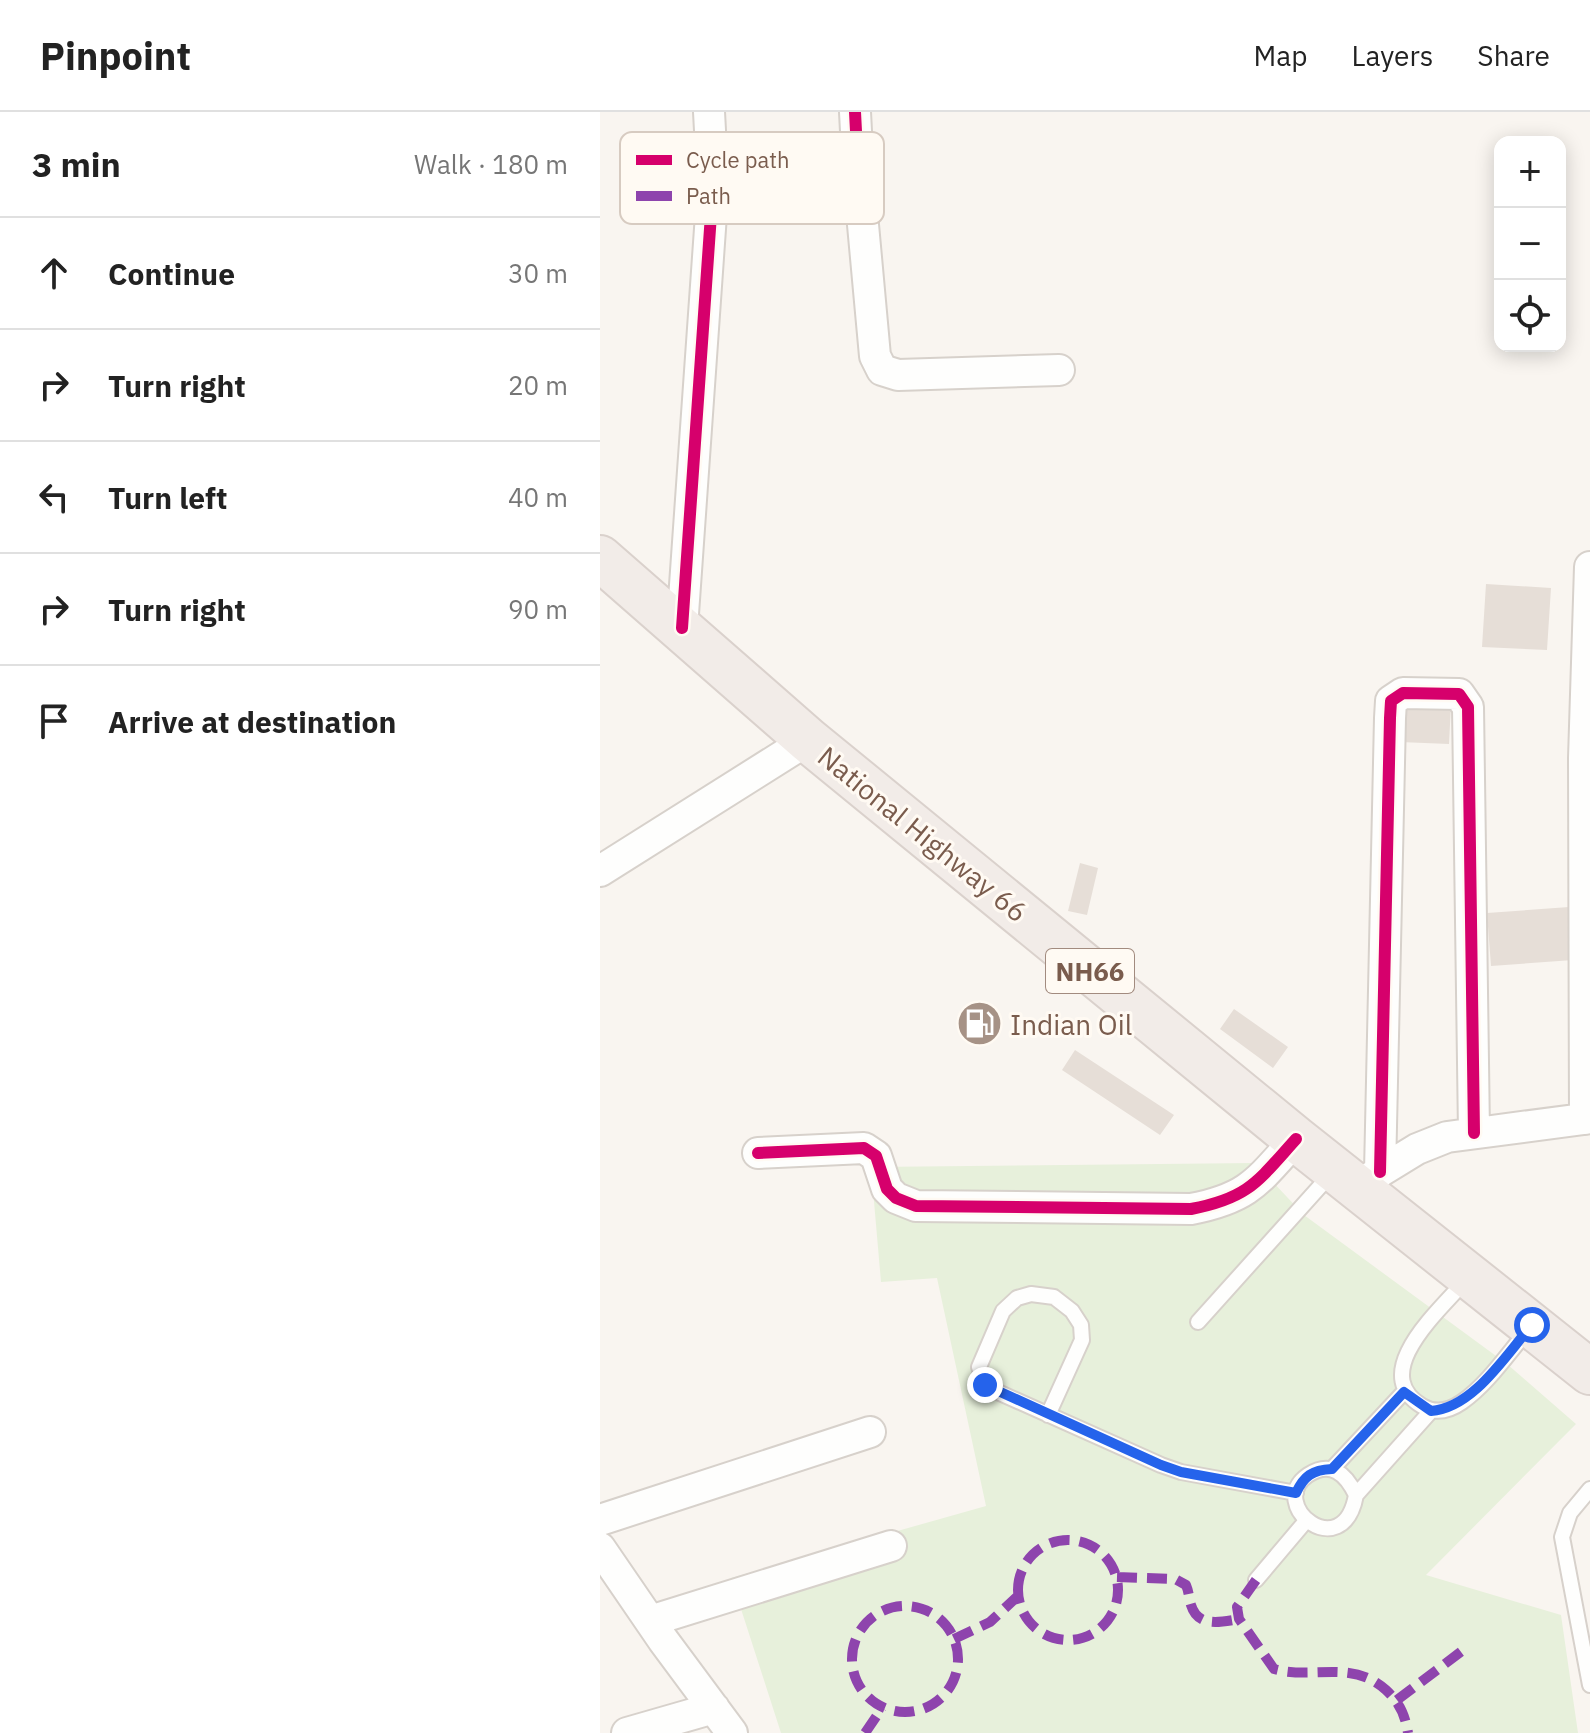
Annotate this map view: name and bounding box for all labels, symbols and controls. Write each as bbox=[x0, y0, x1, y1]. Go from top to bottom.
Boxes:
text: Pinpoint bbox=[40, 31, 191, 80]
text: Map bbox=[1253, 37, 1307, 74]
text: Layers bbox=[1351, 37, 1433, 74]
text: Share bbox=[1477, 37, 1550, 74]
legend bbox=[620, 132, 884, 224]
map controls bbox=[1494, 136, 1566, 352]
button: + bbox=[1494, 136, 1566, 208]
text: 3 min bbox=[32, 142, 121, 186]
text: Cycle path bbox=[686, 145, 790, 174]
text: Walk · 180 m bbox=[414, 147, 568, 181]
text: Path bbox=[686, 181, 731, 210]
button: − bbox=[1494, 208, 1566, 280]
icon: ahead bbox=[32, 251, 76, 295]
text: Continue bbox=[108, 254, 235, 293]
text: 30 m bbox=[508, 256, 568, 290]
button: locate bbox=[1494, 280, 1566, 352]
icon: right bbox=[32, 363, 76, 407]
text: Turn right bbox=[108, 366, 246, 405]
text: 20 m bbox=[508, 368, 568, 402]
icon: left bbox=[32, 475, 76, 519]
text: Turn left bbox=[108, 478, 227, 517]
text: 40 m bbox=[508, 480, 568, 514]
icon: right bbox=[32, 587, 76, 631]
text: Turn right bbox=[108, 590, 246, 629]
text: 90 m bbox=[508, 592, 568, 626]
icon: arrive bbox=[32, 699, 76, 743]
text: Arrive at destination bbox=[108, 702, 396, 741]
street label: National Highway 66 bbox=[810, 738, 1036, 930]
road number: NH66 bbox=[1046, 949, 1134, 993]
fuel station icon: Indian Oil bbox=[955, 1000, 1003, 1048]
place label: Indian Oil bbox=[1010, 1006, 1132, 1043]
route start bbox=[1514, 1307, 1550, 1343]
route end bbox=[967, 1367, 1003, 1403]

